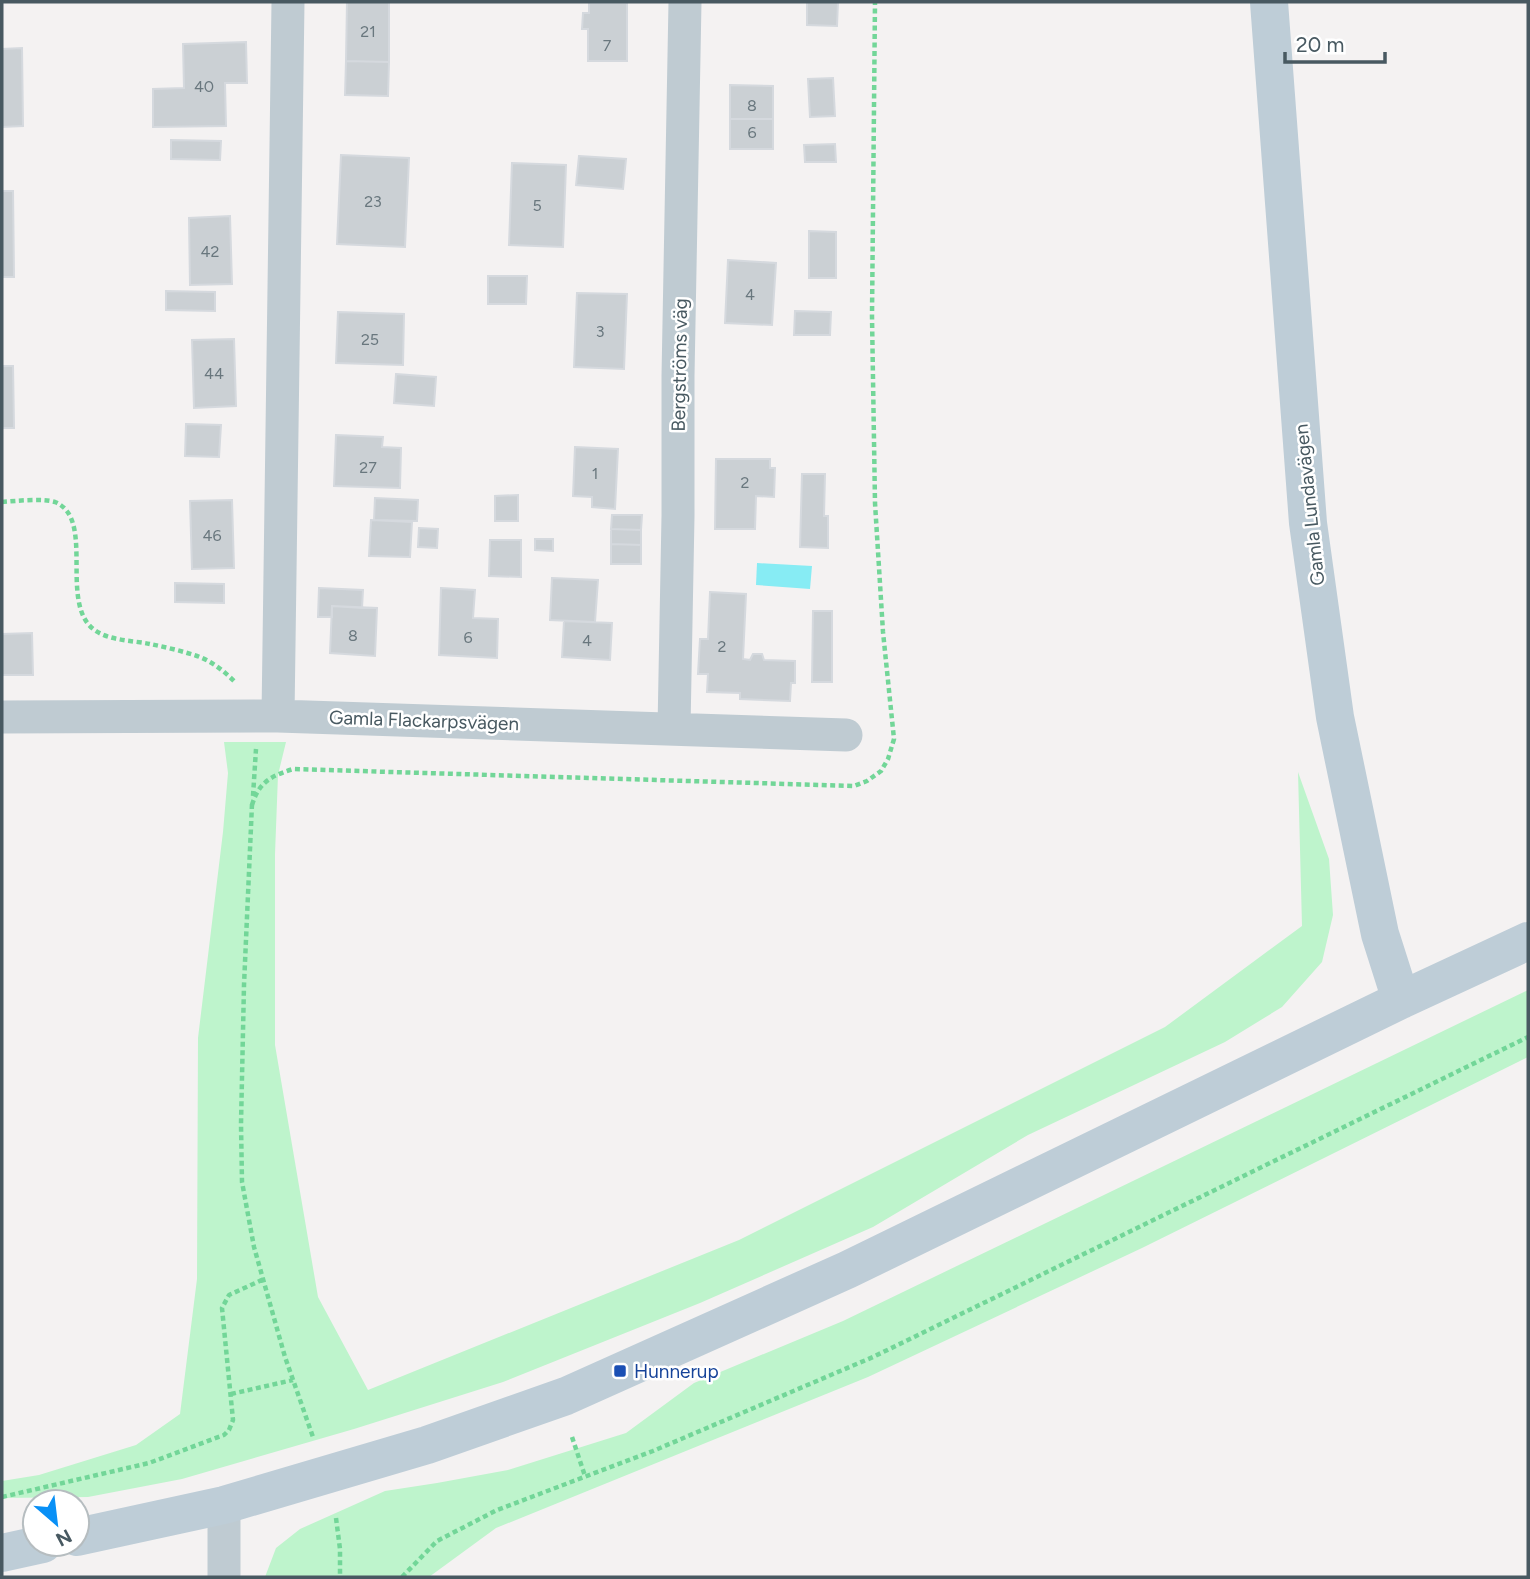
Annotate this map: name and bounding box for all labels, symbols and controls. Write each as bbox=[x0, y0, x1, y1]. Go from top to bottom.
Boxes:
scale bar bbox=[1285, 21, 1385, 65]
house number: 21 bbox=[360, 22, 376, 41]
text: 20 m bbox=[1296, 32, 1344, 57]
house number: 7 bbox=[603, 36, 612, 55]
house number: 40 bbox=[194, 77, 214, 96]
house number: 8 bbox=[747, 96, 757, 115]
house number: 6 bbox=[747, 123, 757, 142]
house number: 23 bbox=[364, 192, 382, 211]
house number: 5 bbox=[532, 196, 542, 215]
house number: 42 bbox=[201, 242, 219, 261]
house number: 4 bbox=[745, 285, 755, 304]
street label: Bergströms väg bbox=[667, 298, 692, 432]
house number: 3 bbox=[596, 322, 604, 341]
house number: 25 bbox=[361, 330, 379, 349]
house number: 44 bbox=[204, 364, 224, 383]
street label: Gamla Lundavägen bbox=[1290, 423, 1329, 587]
house number: 27 bbox=[359, 458, 377, 477]
house number: 1 bbox=[592, 464, 598, 483]
house number: 2 bbox=[741, 473, 749, 492]
house number: 46 bbox=[203, 526, 222, 545]
house number: 8 bbox=[348, 626, 358, 645]
house number: 6 bbox=[463, 628, 473, 647]
house number: 4 bbox=[582, 631, 592, 650]
house number: 2 bbox=[718, 637, 726, 656]
street label: Gamla Flackarpsvägen bbox=[329, 706, 519, 735]
place label: Hunnerup bbox=[634, 1360, 719, 1383]
marker: Hunnerup bbox=[612, 1363, 628, 1379]
north arrow bbox=[21, 1488, 91, 1558]
text: N bbox=[52, 1524, 76, 1551]

